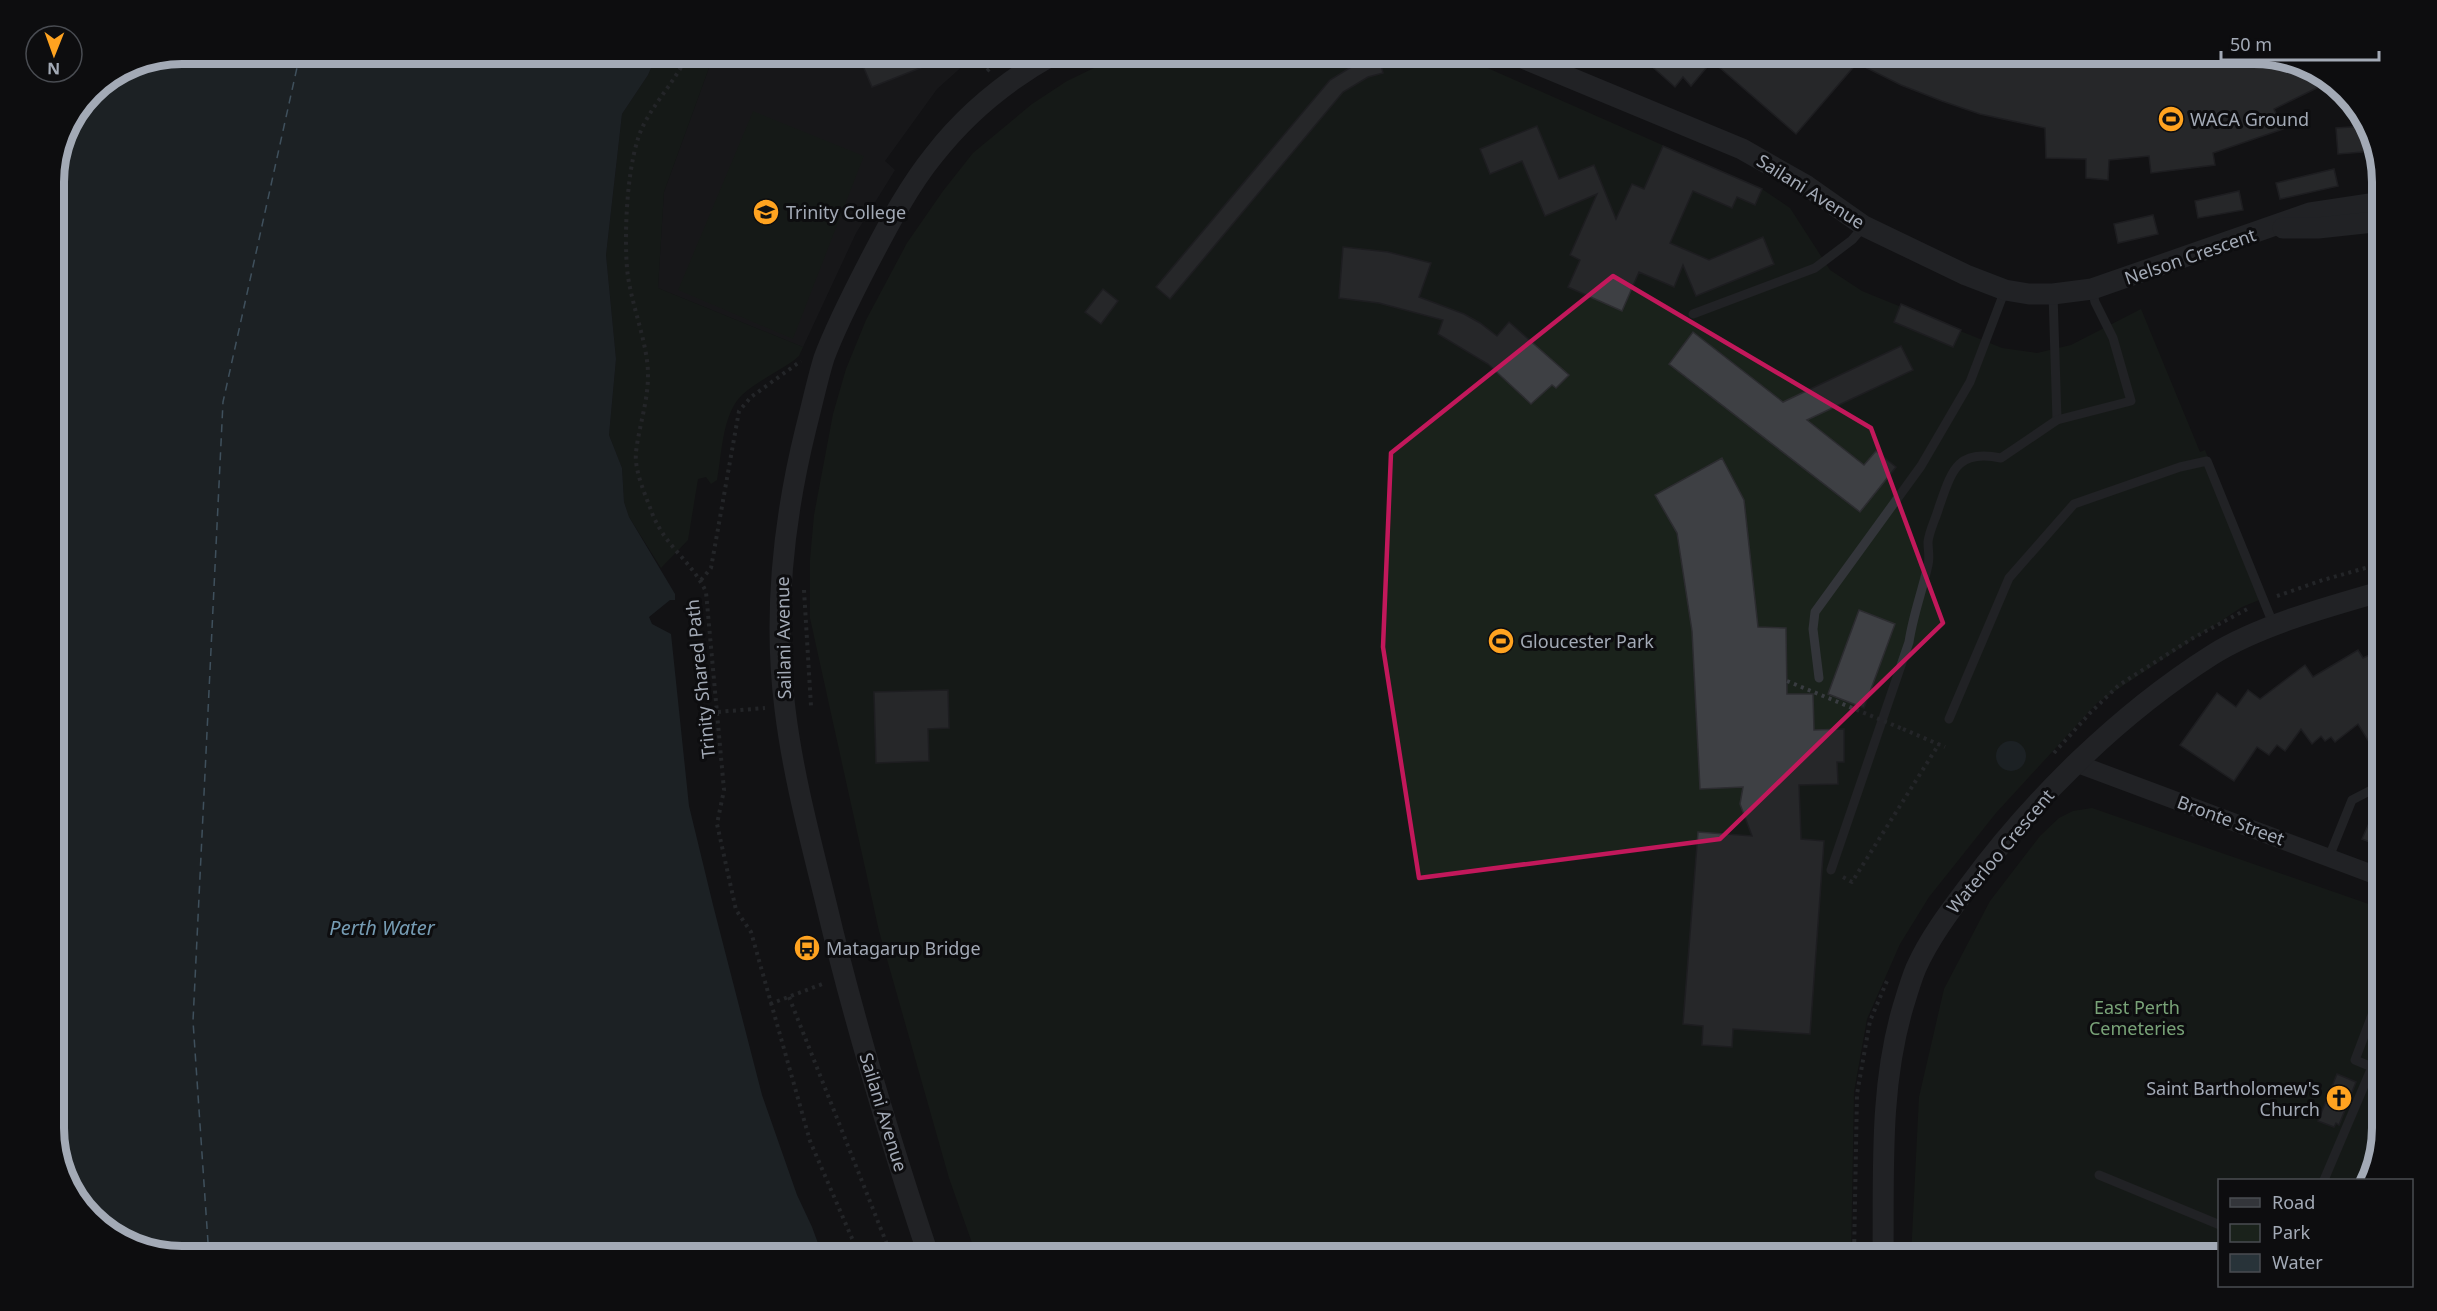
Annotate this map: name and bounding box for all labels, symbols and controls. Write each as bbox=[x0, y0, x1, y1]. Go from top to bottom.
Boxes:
north arrow bbox=[24, 24, 84, 84]
scale bar bbox=[2221, 24, 2378, 62]
text: 50 m bbox=[2230, 32, 2272, 56]
text: N bbox=[47, 58, 60, 80]
sports icon: WACA Ground bbox=[2156, 104, 2186, 134]
place label: WACA Ground bbox=[2190, 107, 2309, 131]
street label: Sailani Avenue bbox=[1752, 148, 1870, 234]
school or university icon: Trinity College bbox=[751, 197, 781, 227]
place label: Trinity College bbox=[786, 200, 906, 224]
street label: Nelson Crescent bbox=[2121, 222, 2259, 290]
street label: Sailani Avenue bbox=[770, 576, 796, 700]
street label: Trinity Shared Path bbox=[680, 598, 720, 760]
sports icon: Gloucester Park bbox=[1486, 626, 1516, 656]
place label: Gloucester Park bbox=[1520, 629, 1654, 653]
street label: Waterloo Crescent bbox=[1941, 783, 2059, 918]
street label: Bronte Street bbox=[2174, 790, 2288, 851]
water label: Perth Water bbox=[329, 914, 436, 941]
bus stop icon: Matagarup Bridge bbox=[792, 933, 822, 963]
place label: Matagarup Bridge bbox=[826, 936, 981, 960]
park label: East Perth Cemeteries bbox=[2089, 995, 2185, 1040]
street label: Sailani Avenue bbox=[855, 1050, 913, 1174]
place label: Saint Bartholomew's Church bbox=[2146, 1076, 2320, 1121]
church icon: Saint Bartholomew's Church bbox=[2324, 1083, 2354, 1113]
legend bbox=[2218, 1179, 2413, 1287]
text: Road bbox=[2272, 1190, 2315, 1214]
text: Park bbox=[2272, 1220, 2310, 1244]
text: Water bbox=[2272, 1250, 2323, 1274]

